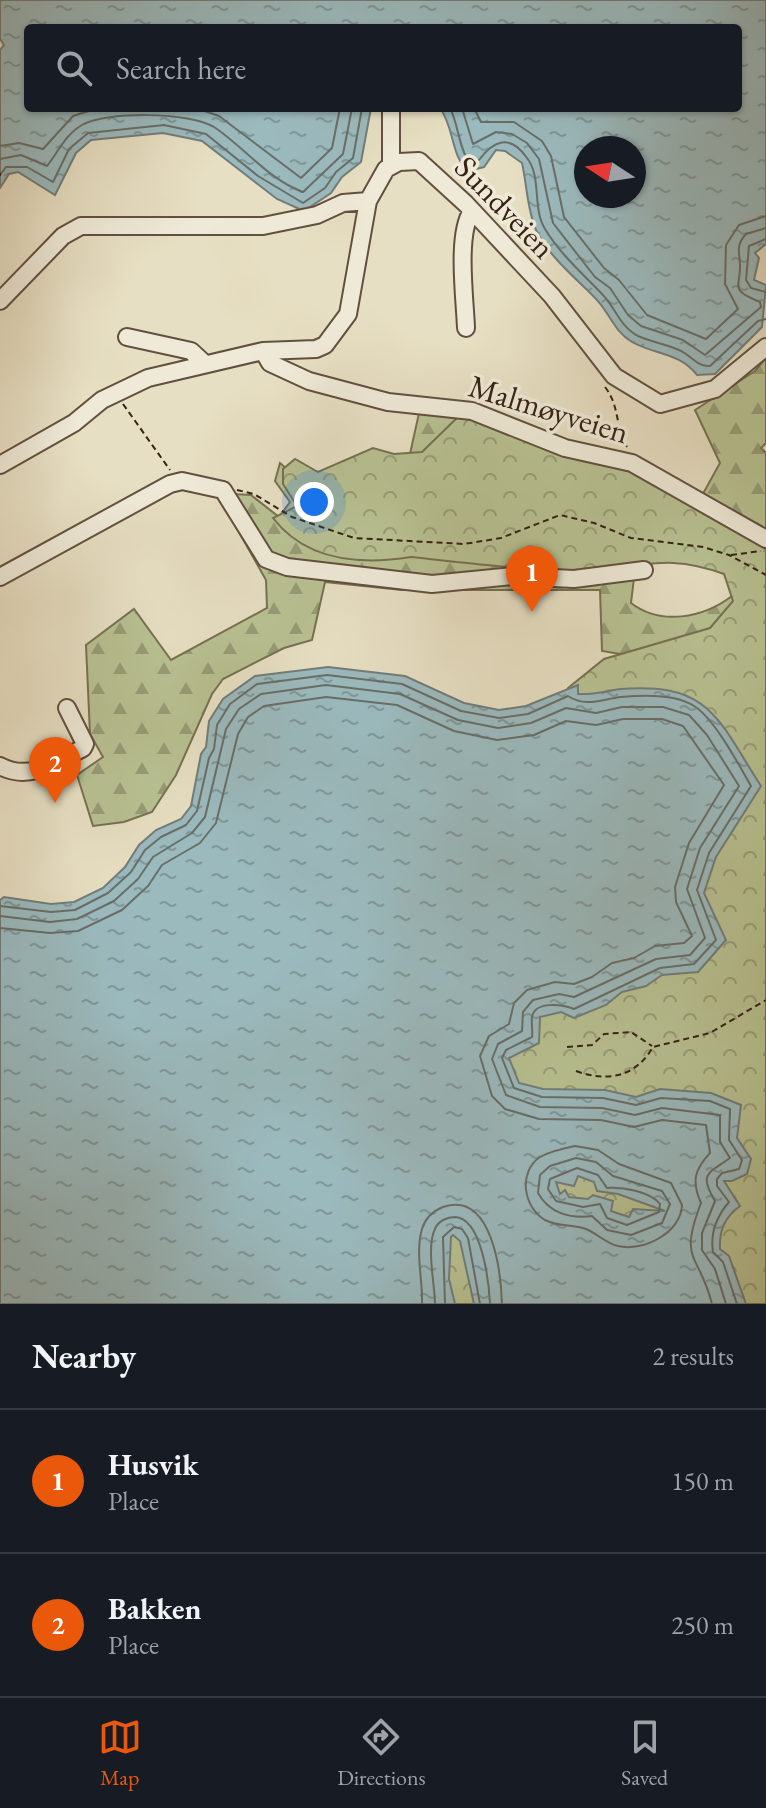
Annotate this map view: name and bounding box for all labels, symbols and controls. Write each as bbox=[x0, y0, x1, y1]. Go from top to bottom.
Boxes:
search box bbox=[24, 24, 742, 112]
icon: search bbox=[52, 46, 96, 90]
text: Search here bbox=[116, 49, 246, 88]
north arrow bbox=[574, 136, 646, 208]
street label: Sundveien bbox=[446, 146, 565, 268]
street label: Malmøyveien bbox=[464, 365, 634, 453]
your location bbox=[294, 482, 334, 522]
pin: 1 bbox=[506, 546, 558, 612]
pin: 2 bbox=[29, 737, 81, 803]
text: Nearby bbox=[32, 1334, 136, 1378]
text: 2 results bbox=[653, 1339, 734, 1373]
text: Husvik bbox=[108, 1445, 199, 1484]
text: 1 bbox=[51, 1464, 65, 1498]
text: 150 m bbox=[671, 1464, 734, 1498]
text: Place bbox=[108, 1484, 159, 1518]
text: Bakken bbox=[108, 1589, 202, 1628]
text: 2 bbox=[51, 1608, 65, 1642]
text: 250 m bbox=[671, 1608, 734, 1642]
text: Place bbox=[108, 1628, 159, 1662]
tab: Map bbox=[98, 1715, 142, 1792]
tab: Directions bbox=[337, 1715, 426, 1792]
tab: Saved bbox=[621, 1715, 668, 1792]

